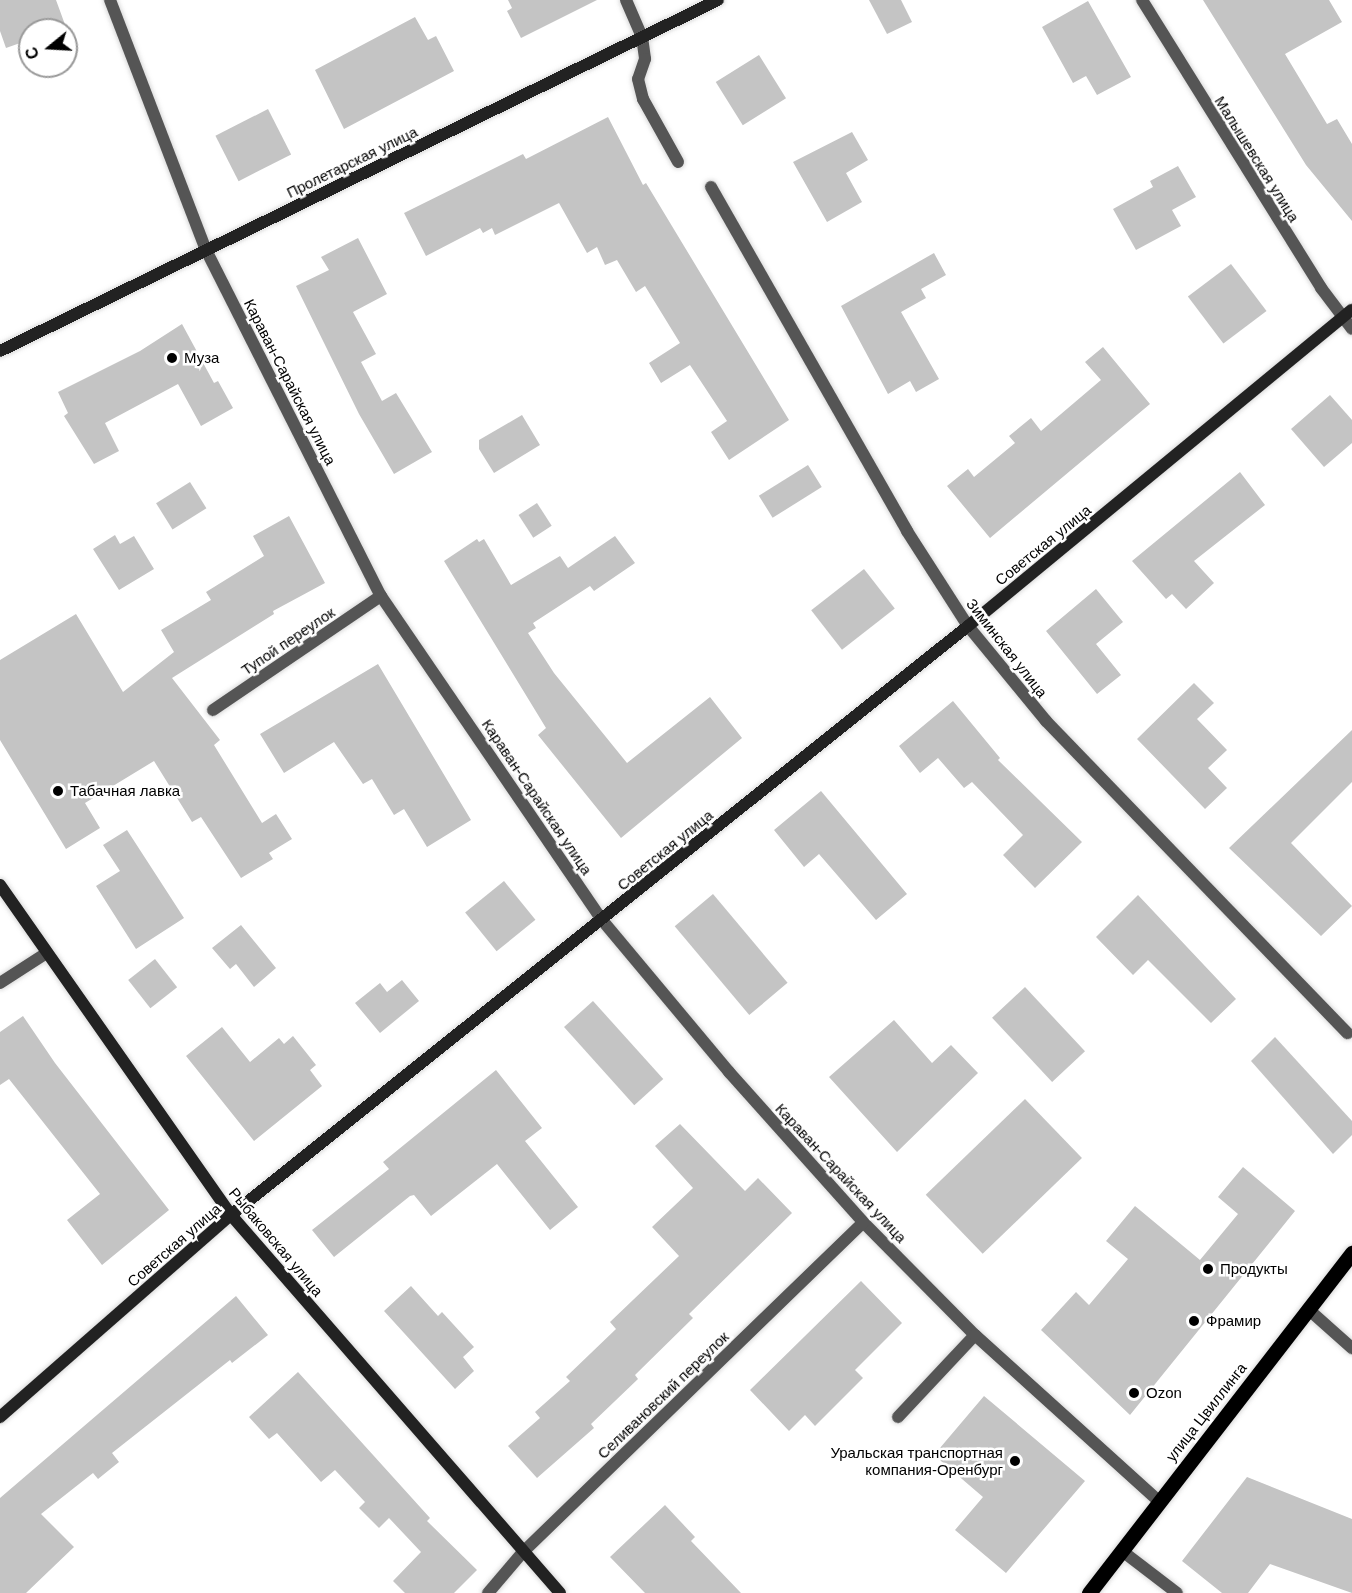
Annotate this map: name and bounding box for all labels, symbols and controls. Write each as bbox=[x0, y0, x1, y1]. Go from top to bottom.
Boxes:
north arrow bbox=[18, 18, 78, 78]
text: С bbox=[22, 45, 42, 61]
street label: Малышевская улица bbox=[1211, 93, 1303, 225]
street label: Пролетарская улица bbox=[284, 122, 420, 202]
street label: Караван-Сарайская улица bbox=[240, 296, 340, 468]
place label: Муза bbox=[184, 349, 219, 367]
marker: Муза bbox=[165, 351, 179, 365]
street label: Советская улица bbox=[992, 501, 1094, 589]
street label: Зиминская улица bbox=[963, 595, 1051, 701]
street label: Тупой переулок bbox=[238, 603, 338, 679]
street label: Караван-Сарайская улица bbox=[478, 716, 596, 878]
place label: Табачная лавка bbox=[70, 782, 180, 800]
marker: Табачная лавка bbox=[51, 784, 65, 798]
street label: Советская улица bbox=[614, 806, 716, 894]
street label: Караван-Сарайская улица bbox=[772, 1100, 910, 1246]
street label: Рыбаковская улица bbox=[225, 1184, 327, 1300]
street label: Советская улица bbox=[124, 1200, 224, 1290]
place label: Продукты bbox=[1220, 1260, 1288, 1278]
marker: Продукты bbox=[1201, 1262, 1215, 1276]
place label: Фрамир bbox=[1206, 1312, 1261, 1330]
marker: Фрамир bbox=[1187, 1314, 1201, 1328]
street label: Селивановский переулок bbox=[594, 1328, 732, 1462]
street label: улица Цвиллинга bbox=[1162, 1359, 1250, 1465]
place label: Ozon bbox=[1146, 1384, 1182, 1402]
marker: Ozon bbox=[1127, 1386, 1141, 1400]
place label: Уральская транспортная компания-Оренбург bbox=[830, 1443, 1003, 1478]
marker: Уральская транспортная компания-Оренбург bbox=[1008, 1454, 1022, 1468]

